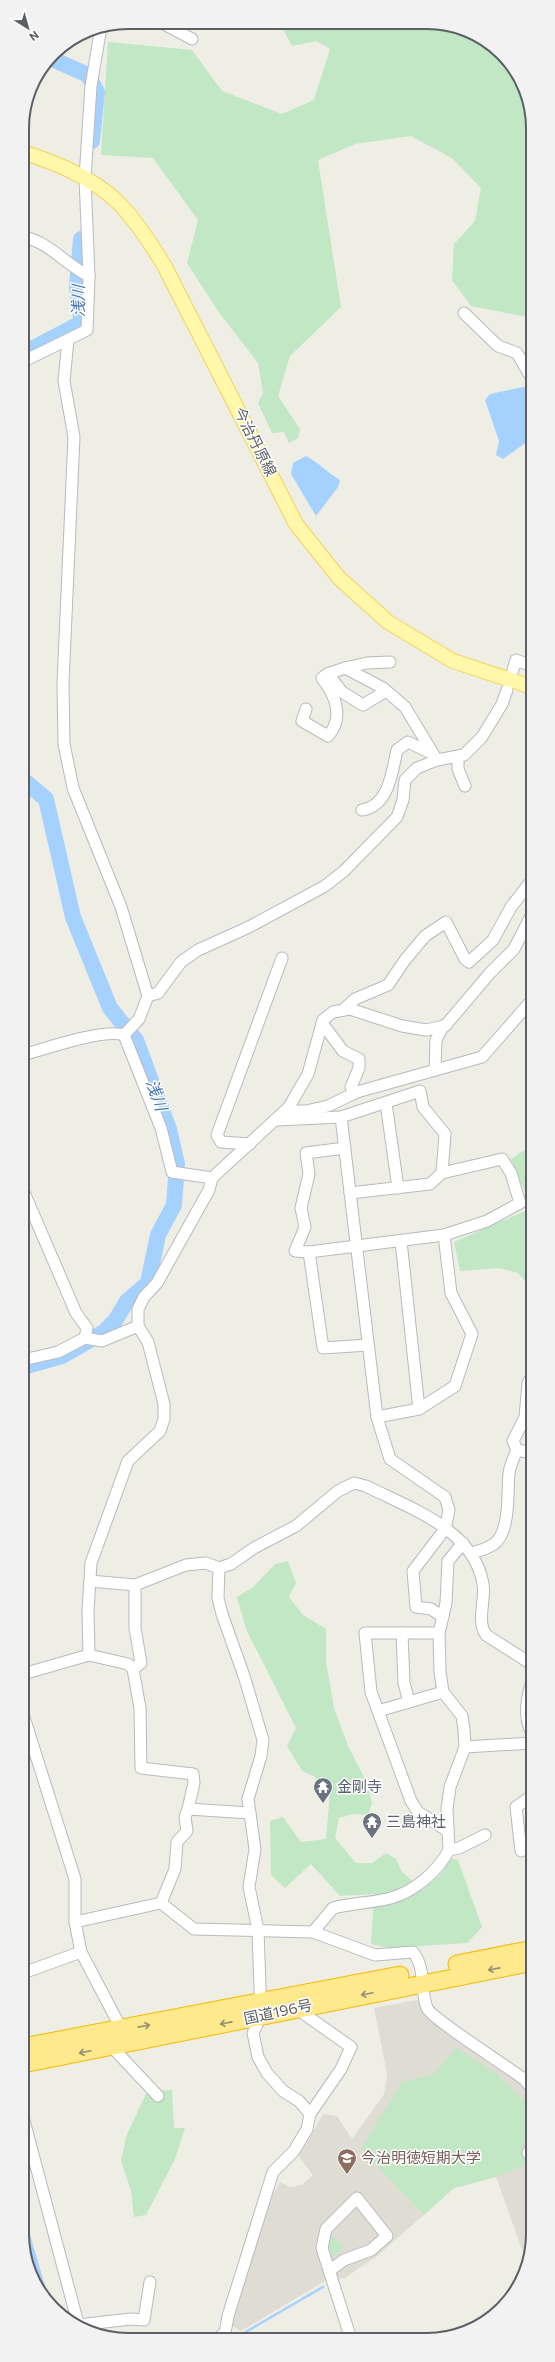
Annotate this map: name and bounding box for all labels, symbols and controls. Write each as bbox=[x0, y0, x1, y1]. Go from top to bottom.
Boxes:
north arrow bbox=[8, 8, 48, 48]
text: N bbox=[27, 29, 42, 44]
water label: 浅川 bbox=[68, 283, 87, 317]
street label: 今治丹原線 bbox=[231, 404, 281, 479]
water label: 浅川 bbox=[143, 1077, 173, 1115]
temple icon: 金剛寺 bbox=[312, 1776, 334, 1804]
place label: 金剛寺 bbox=[337, 1777, 382, 1795]
temple icon: 三島神社 bbox=[361, 1811, 383, 1839]
place label: 三島神社 bbox=[386, 1812, 446, 1830]
one-way arrow bbox=[488, 1965, 501, 1973]
one-way arrow bbox=[361, 1991, 374, 1999]
street label: 国道196号 bbox=[242, 1995, 314, 2027]
one-way arrow bbox=[220, 2019, 233, 2027]
one-way arrow bbox=[137, 2021, 150, 2029]
one-way arrow bbox=[78, 2048, 91, 2056]
school or university icon: 今治明徳短期大学 bbox=[336, 2147, 358, 2175]
place label: 今治明徳短期大学 bbox=[361, 2148, 481, 2166]

